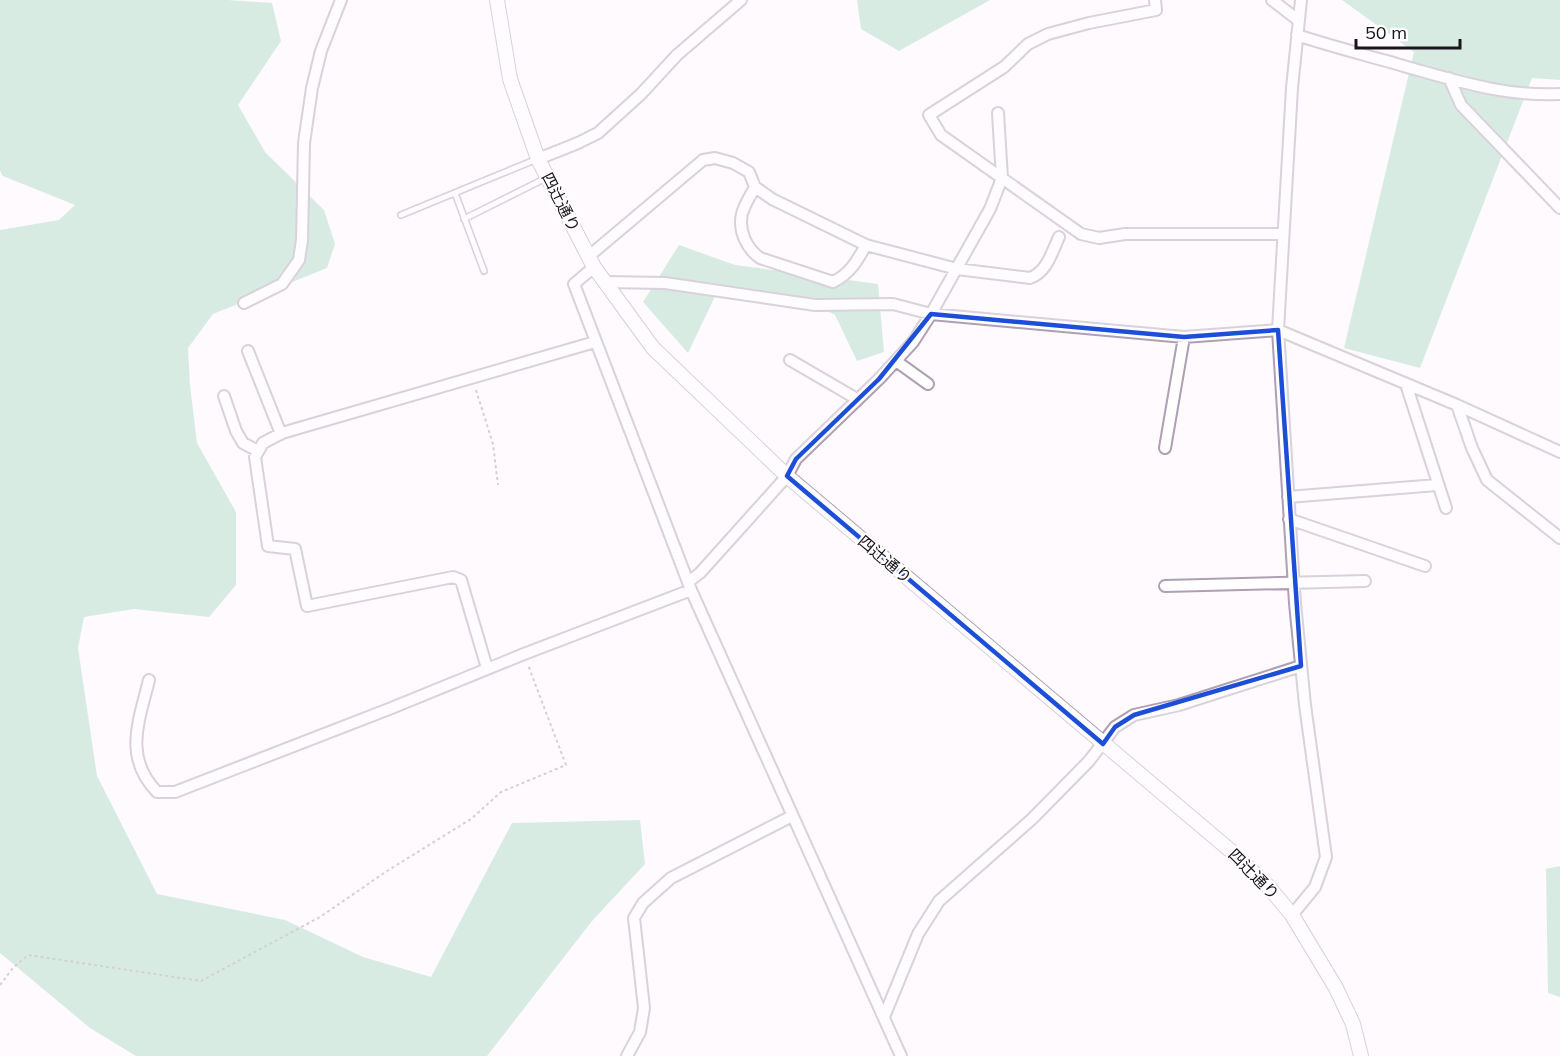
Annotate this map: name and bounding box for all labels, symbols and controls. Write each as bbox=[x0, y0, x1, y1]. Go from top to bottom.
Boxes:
scale bar bbox=[1356, 12, 1460, 50]
text: 50 m bbox=[1365, 21, 1407, 44]
street label: 四辻通り bbox=[538, 169, 584, 235]
street label: 四辻通り bbox=[854, 531, 916, 587]
street label: 四辻通り bbox=[1224, 844, 1284, 904]

